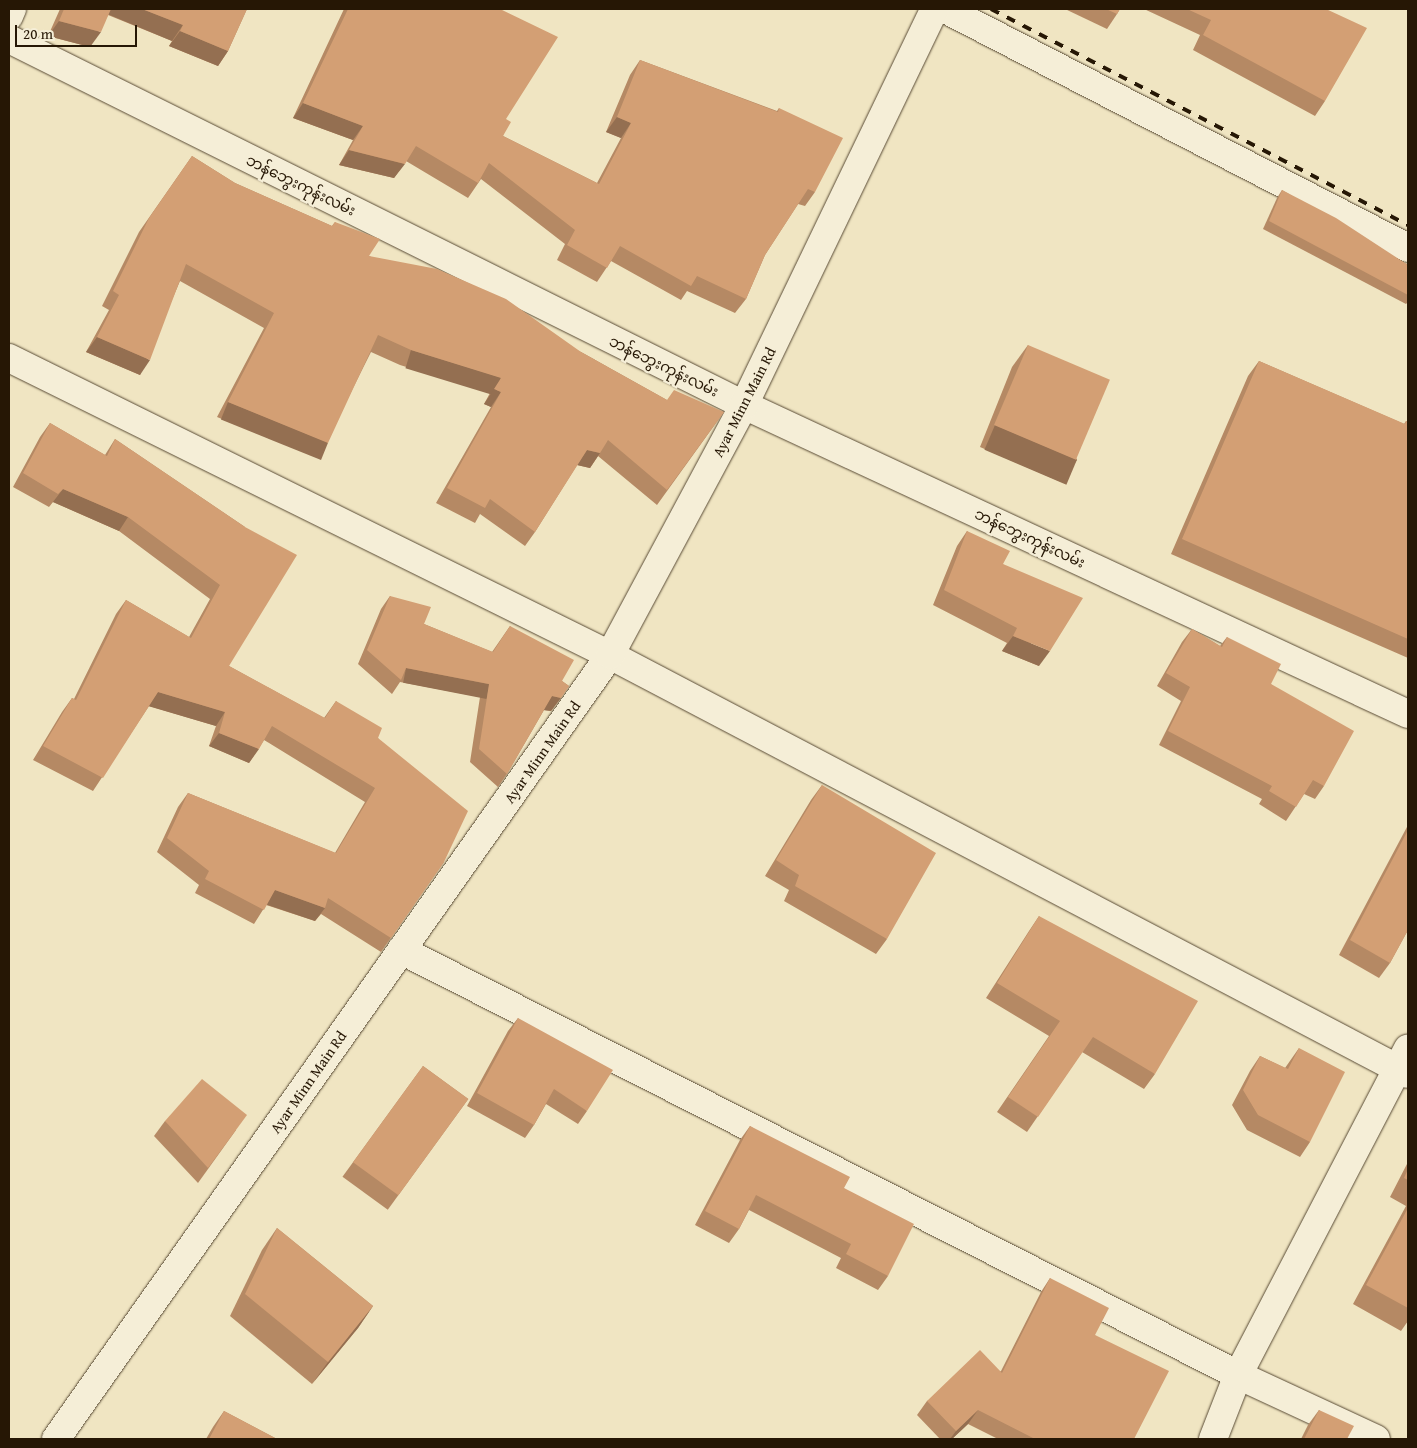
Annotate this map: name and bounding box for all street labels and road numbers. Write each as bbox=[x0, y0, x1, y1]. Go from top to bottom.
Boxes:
street label: ဘန်ဘွေးကုန်းလမ်း bbox=[243, 151, 359, 219]
street label: ဘန်ဘွေးကုန်းလမ်း bbox=[606, 332, 722, 400]
street label: Ayar Minn Main Rd bbox=[709, 344, 779, 460]
street label: ဘန်ဘွေးကုန်းလမ်း bbox=[972, 505, 1088, 571]
street label: Ayar Minn Main Rd bbox=[500, 697, 584, 807]
street label: Ayar Minn Main Rd bbox=[266, 1027, 350, 1137]

